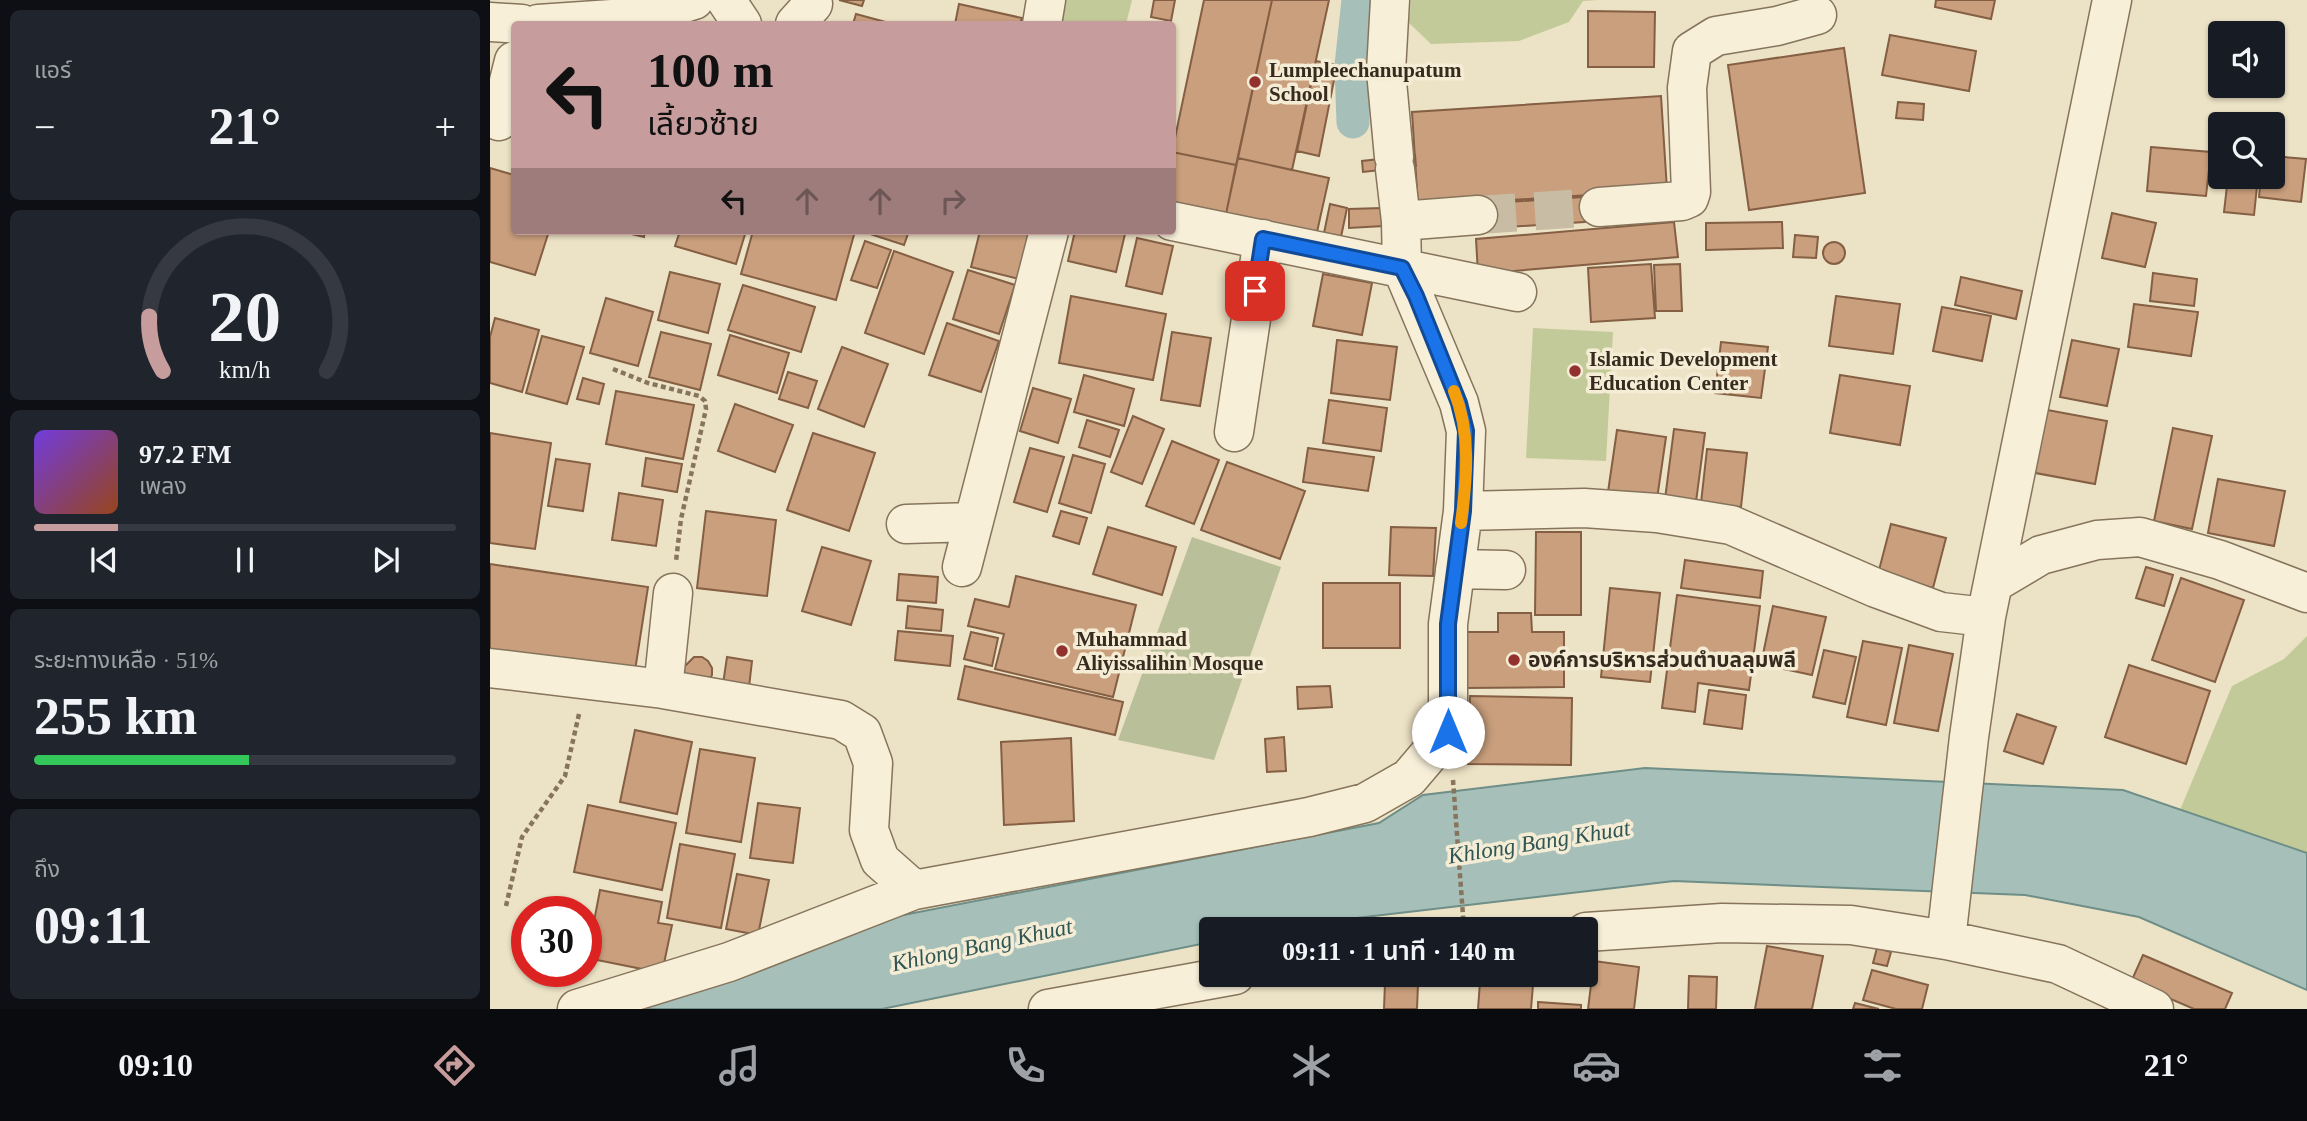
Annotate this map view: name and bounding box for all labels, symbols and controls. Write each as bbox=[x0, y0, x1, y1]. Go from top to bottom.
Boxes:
map controls bbox=[2208, 21, 2285, 189]
button: sound bbox=[2208, 21, 2285, 98]
text: 100 m bbox=[647, 43, 774, 98]
icon: left bbox=[532, 49, 623, 140]
text: แอร์ bbox=[34, 58, 71, 83]
place label: Lumpleechanupatum School bbox=[1269, 58, 1462, 106]
marker: Lumpleechanupatum School bbox=[1247, 74, 1263, 90]
text: 21° bbox=[209, 98, 281, 155]
text: − bbox=[34, 106, 55, 148]
text: + bbox=[435, 106, 456, 148]
text: เลี้ยวซ้าย bbox=[647, 106, 759, 142]
button: search bbox=[2208, 112, 2285, 189]
icon: left bbox=[715, 182, 753, 220]
icon: ahead bbox=[788, 182, 826, 220]
icon: ahead bbox=[861, 182, 899, 220]
icon: right bbox=[934, 182, 972, 220]
pin bbox=[1225, 261, 1285, 321]
icon: arrive bbox=[1236, 272, 1274, 310]
text: 20 bbox=[209, 276, 281, 357]
place label: Islamic Development Education Center bbox=[1589, 347, 1777, 395]
text: km/h bbox=[219, 355, 271, 382]
marker: Islamic Development Education Center bbox=[1567, 363, 1583, 379]
text: 97.2 FM bbox=[139, 440, 231, 469]
text: เพลง bbox=[139, 474, 187, 499]
icon: previous bbox=[85, 541, 123, 579]
icon: pause bbox=[226, 541, 264, 579]
icon: next bbox=[367, 541, 405, 579]
place label: Muhammad Aliyissalihin Mosque bbox=[1076, 627, 1263, 675]
marker: Muhammad Aliyissalihin Mosque bbox=[1054, 643, 1070, 659]
text: ระยะทางเหลือ · 51% bbox=[34, 648, 218, 673]
place label: องค์การบริหารส่วนตำบลลุมพลี bbox=[1528, 648, 1796, 673]
marker: องค์การบริหารส่วนตำบลลุมพลี bbox=[1506, 652, 1522, 668]
text: 255 km bbox=[34, 688, 197, 745]
position arrow bbox=[1411, 695, 1485, 769]
water label: Khlong Bang Khuat bbox=[1445, 815, 1632, 869]
text: ถึง bbox=[34, 857, 60, 882]
speed limit sign: 30 bbox=[511, 896, 602, 987]
text: 09:11 bbox=[34, 897, 152, 954]
water label: Khlong Bang Khuat bbox=[888, 914, 1075, 977]
text: 09:11 · 1 นาที · 140 m bbox=[1282, 937, 1515, 966]
icon: directions bbox=[430, 1041, 479, 1090]
icon: music bbox=[715, 1041, 764, 1090]
icon: phone bbox=[1001, 1041, 1050, 1090]
icon: climate bbox=[1287, 1041, 1336, 1090]
icon: car bbox=[1572, 1041, 1621, 1090]
icon: filters bbox=[1858, 1041, 1907, 1090]
text: 09:10 bbox=[118, 1047, 193, 1083]
text: 21° bbox=[2144, 1047, 2189, 1083]

